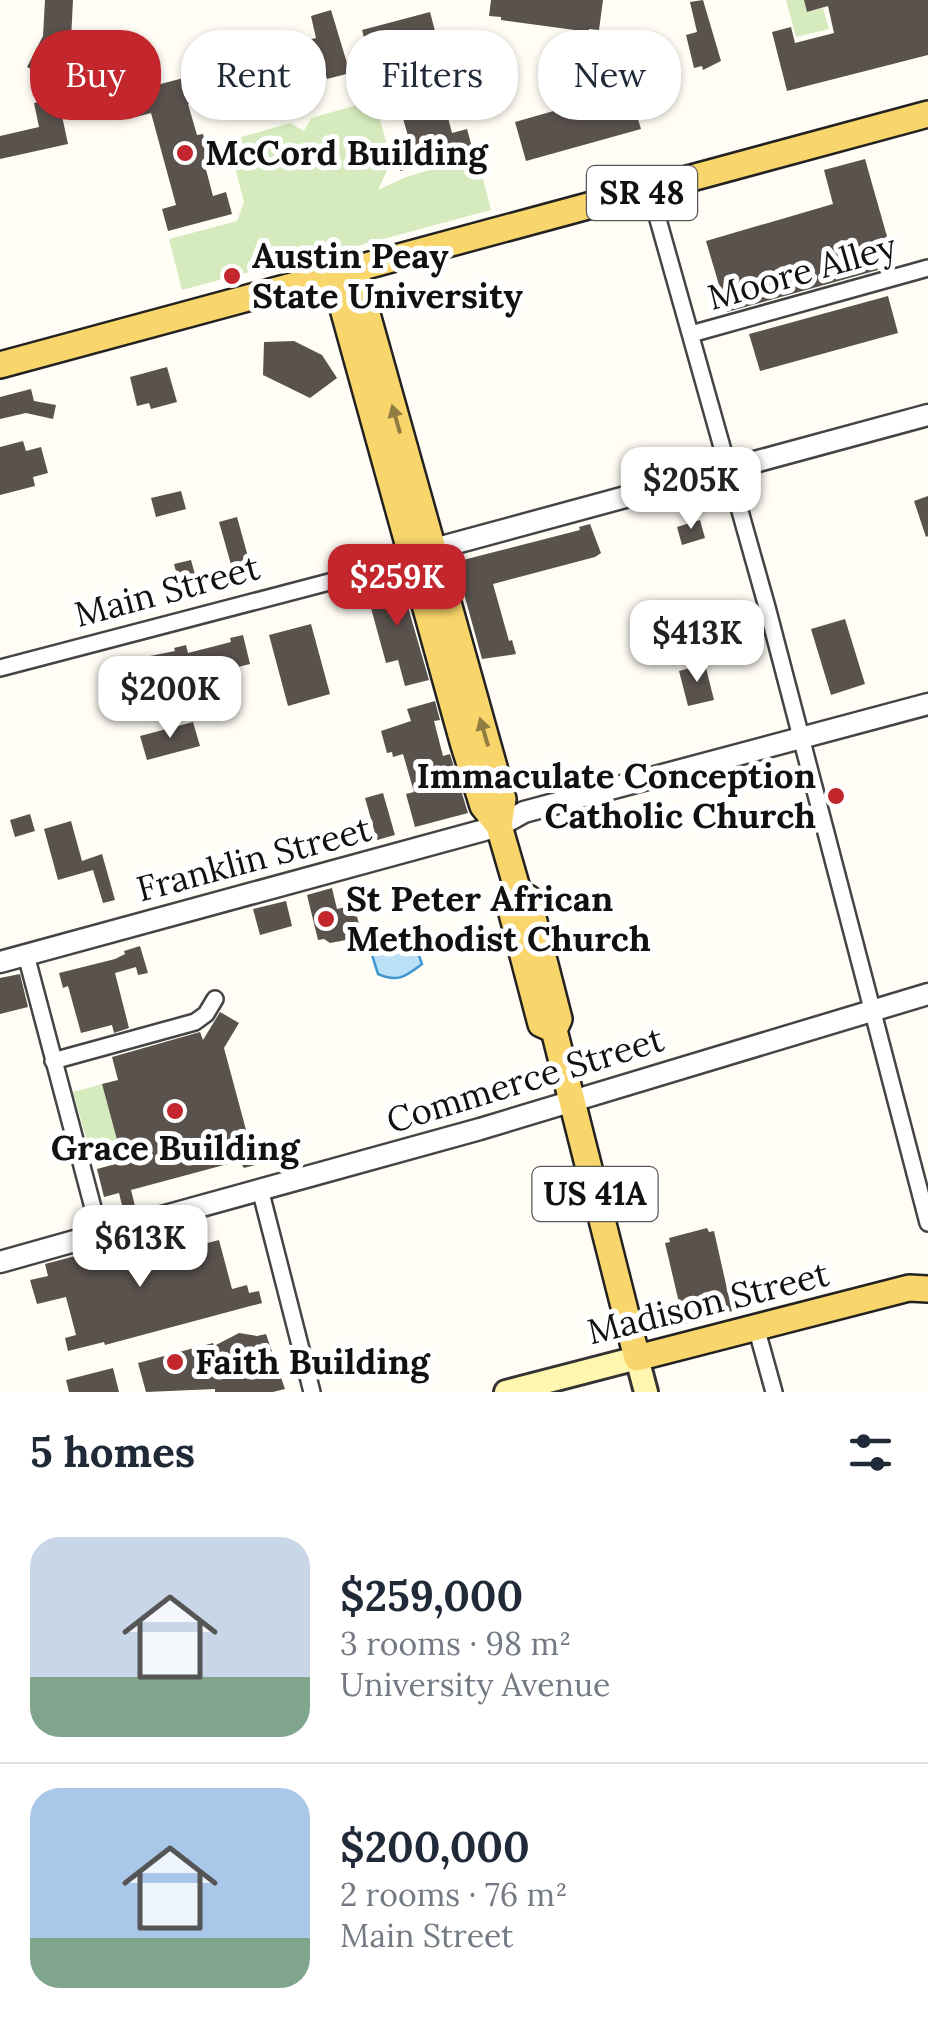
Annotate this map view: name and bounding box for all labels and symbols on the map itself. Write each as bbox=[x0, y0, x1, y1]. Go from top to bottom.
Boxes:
place label: McCord Building bbox=[205, 130, 489, 175]
marker: McCord Building bbox=[174, 142, 196, 164]
road number: SR 48 bbox=[587, 166, 697, 220]
street label: Moore Alley bbox=[702, 223, 902, 320]
place label: Austin Peay State University bbox=[252, 233, 524, 318]
marker: Austin Peay State University bbox=[221, 265, 243, 287]
one-way arrow bbox=[388, 403, 404, 434]
pin: $205K bbox=[621, 447, 761, 532]
street label: Main Street bbox=[69, 544, 265, 637]
pin: $259K bbox=[327, 544, 467, 629]
pin: $413K bbox=[627, 600, 767, 685]
pin: $200K bbox=[100, 656, 240, 741]
one-way arrow bbox=[476, 716, 491, 747]
place label: Immaculate Conception Catholic Church bbox=[416, 753, 816, 838]
marker: Immaculate Conception Catholic Church bbox=[825, 785, 847, 807]
street label: Franklin Street bbox=[132, 805, 376, 911]
place label: St Peter African Methodist Church bbox=[346, 876, 651, 961]
marker: St Peter African Methodist Church bbox=[315, 908, 337, 930]
street label: Commerce Street bbox=[381, 1016, 669, 1143]
marker: Grace Building bbox=[164, 1100, 186, 1122]
place label: Grace Building bbox=[51, 1125, 301, 1170]
road number: US 41A bbox=[532, 1167, 658, 1221]
pin: $613K bbox=[70, 1205, 210, 1290]
street label: Madison Street bbox=[582, 1251, 834, 1354]
place label: Faith Building bbox=[195, 1339, 431, 1384]
marker: Faith Building bbox=[164, 1351, 186, 1373]

